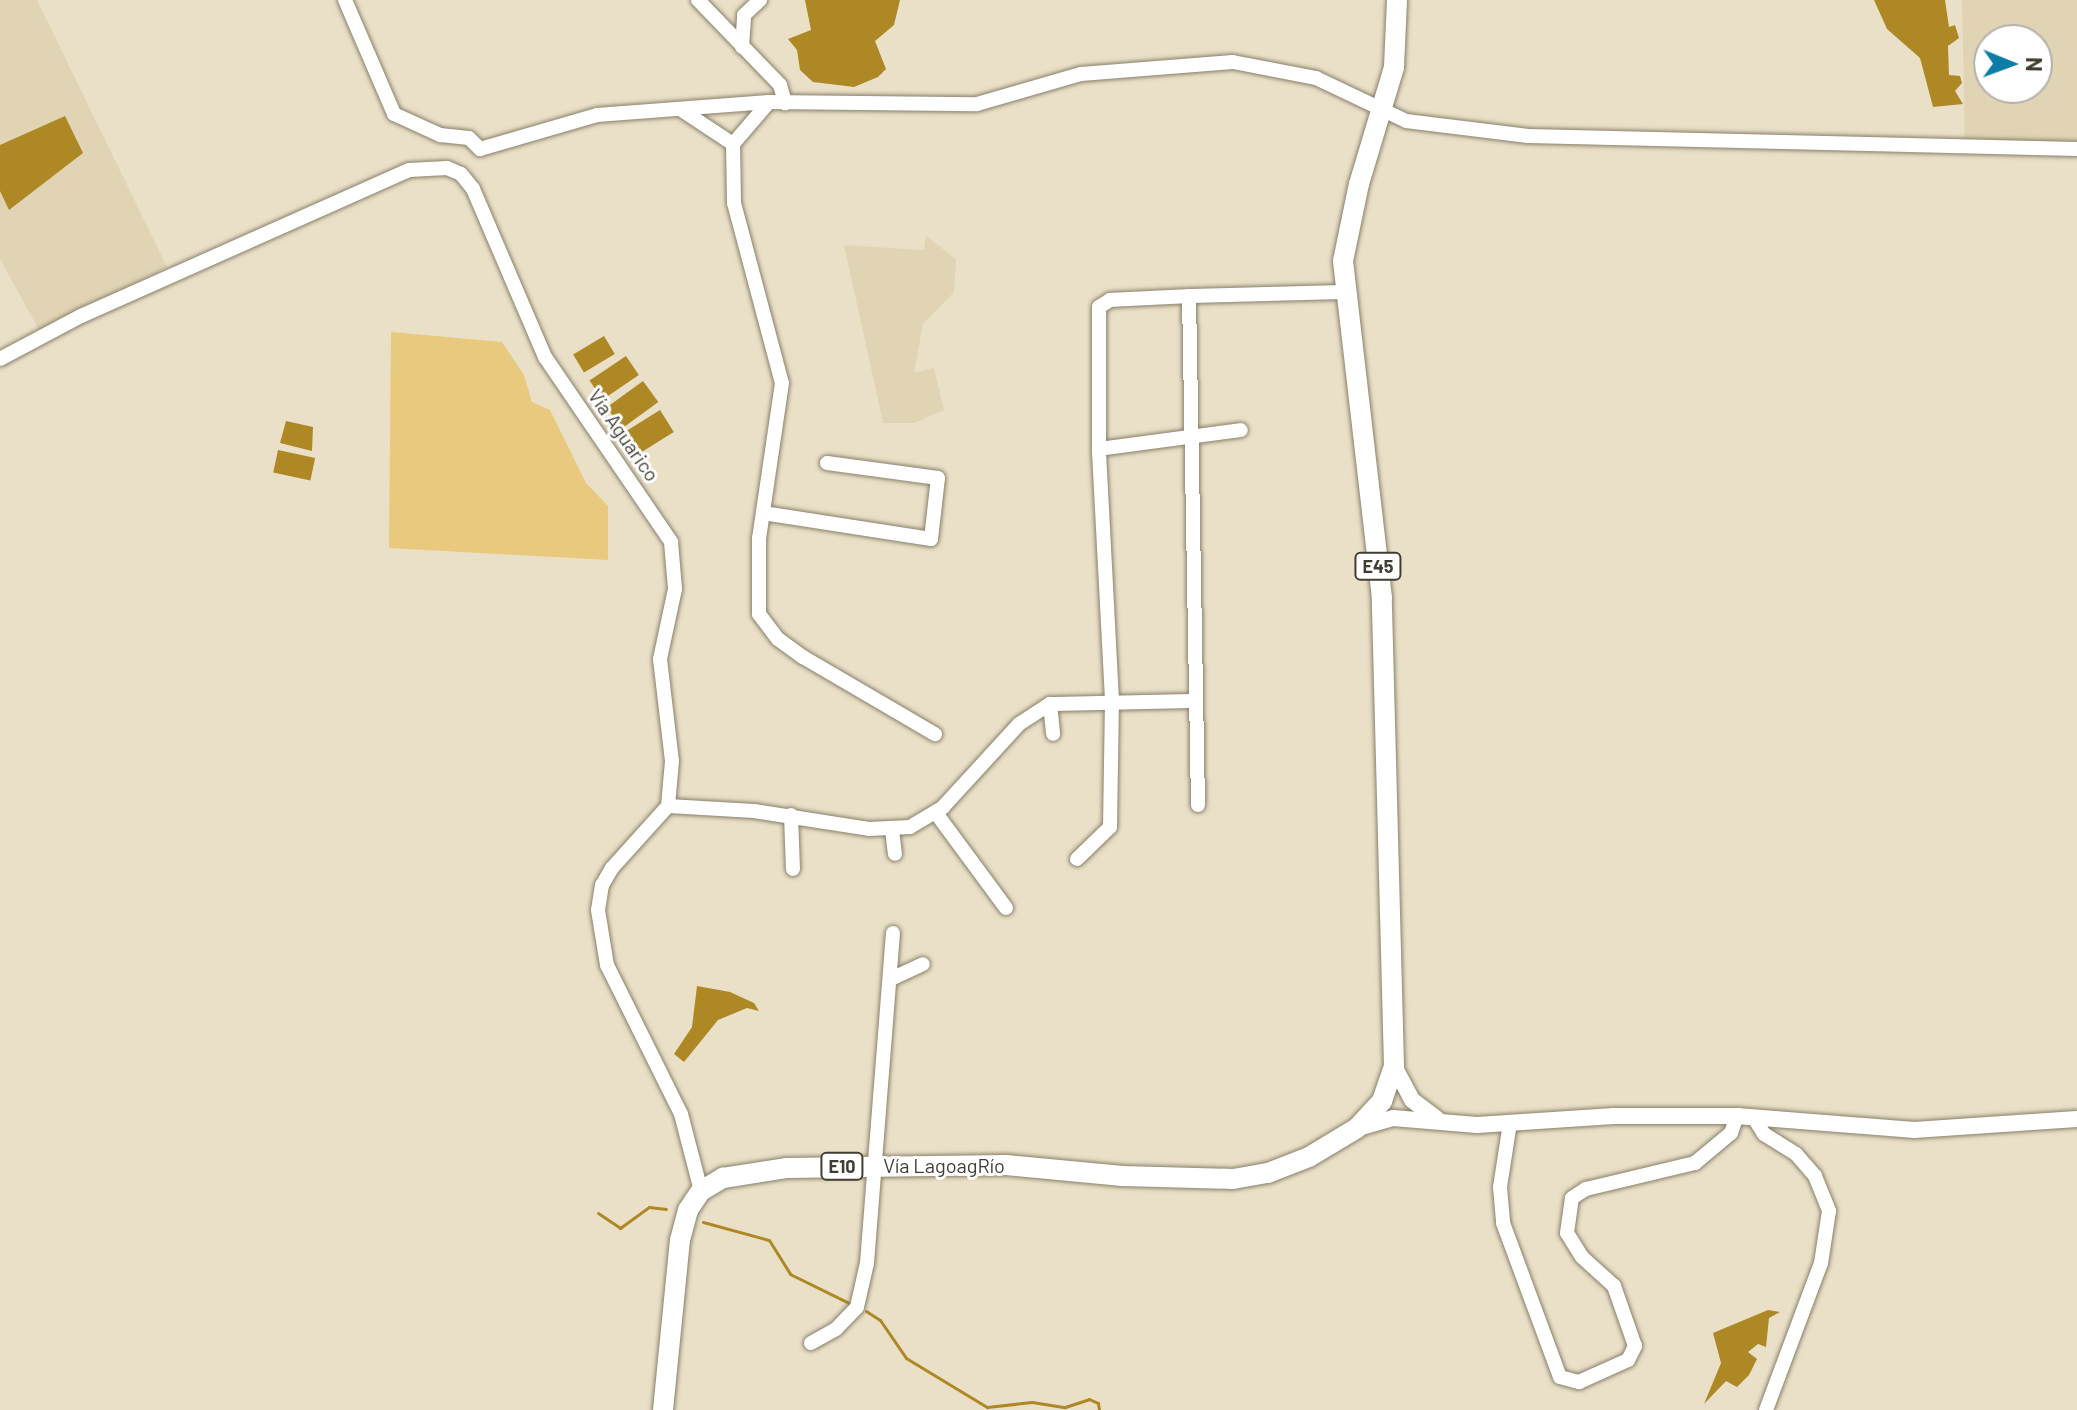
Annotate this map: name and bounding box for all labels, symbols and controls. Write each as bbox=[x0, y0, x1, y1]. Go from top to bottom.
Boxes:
north arrow bbox=[1973, 24, 2053, 104]
text: N bbox=[2022, 57, 2048, 72]
street label: Vía Aguarico bbox=[583, 384, 665, 486]
road number: E45 bbox=[1354, 552, 1402, 580]
road number: E10 bbox=[820, 1152, 864, 1180]
street label: Vía LagoagRío bbox=[883, 1153, 1005, 1177]

